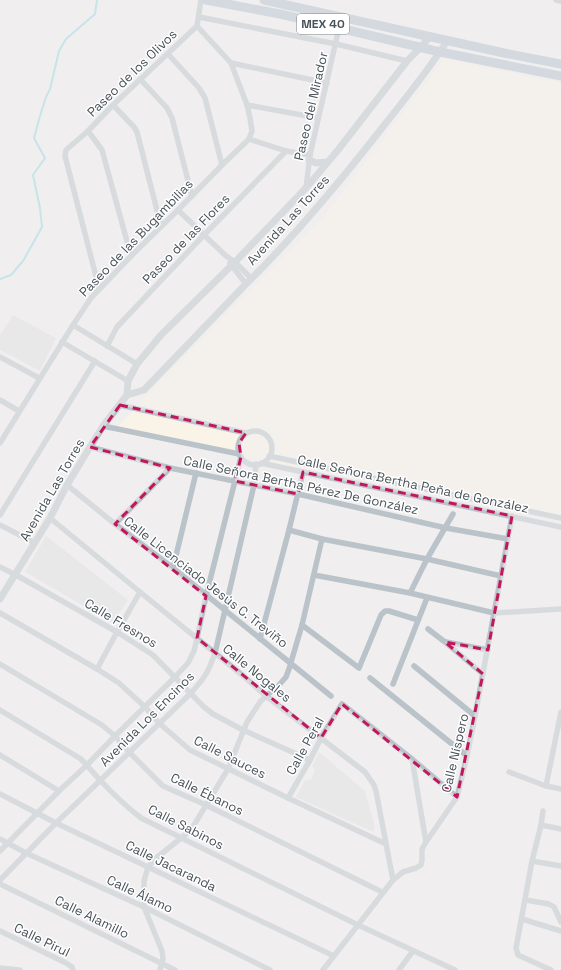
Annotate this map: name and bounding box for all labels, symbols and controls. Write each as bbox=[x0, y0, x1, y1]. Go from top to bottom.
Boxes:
road number: MEX 40 bbox=[297, 14, 349, 34]
street label: Paseo de los Olivos bbox=[83, 26, 181, 120]
street label: Paseo del Mirador bbox=[290, 50, 332, 162]
street label: Avenida Las Torres bbox=[243, 171, 333, 269]
street label: Paseo de las Bugambilias bbox=[75, 176, 197, 300]
street label: Paseo de las Flores bbox=[139, 190, 233, 288]
street label: Avenida Las Torres bbox=[16, 436, 88, 544]
street label: Calle Señora Bertha Peña de González bbox=[296, 451, 530, 517]
street label: Calle Señora Bertha Pérez De González bbox=[182, 452, 420, 518]
street label: Calle Licenciado Jesús C. Treviño bbox=[120, 512, 292, 652]
street label: Calle Fresnos bbox=[81, 595, 161, 652]
street label: Calle Nogales bbox=[219, 640, 295, 706]
street label: Avenida Los Encinos bbox=[96, 668, 198, 770]
street label: Calle Níspero bbox=[438, 712, 472, 794]
street label: Calle Peral bbox=[282, 714, 328, 778]
street label: Calle Sauces bbox=[191, 732, 269, 783]
street label: Calle Ébanos bbox=[168, 769, 246, 819]
street label: Calle Sabinos bbox=[145, 801, 227, 853]
street label: Calle Jacaranda bbox=[123, 837, 220, 896]
street label: Calle Álamo bbox=[104, 871, 176, 917]
street label: Calle Alamillo bbox=[52, 892, 132, 942]
street label: Calle Pirul bbox=[11, 919, 73, 961]

